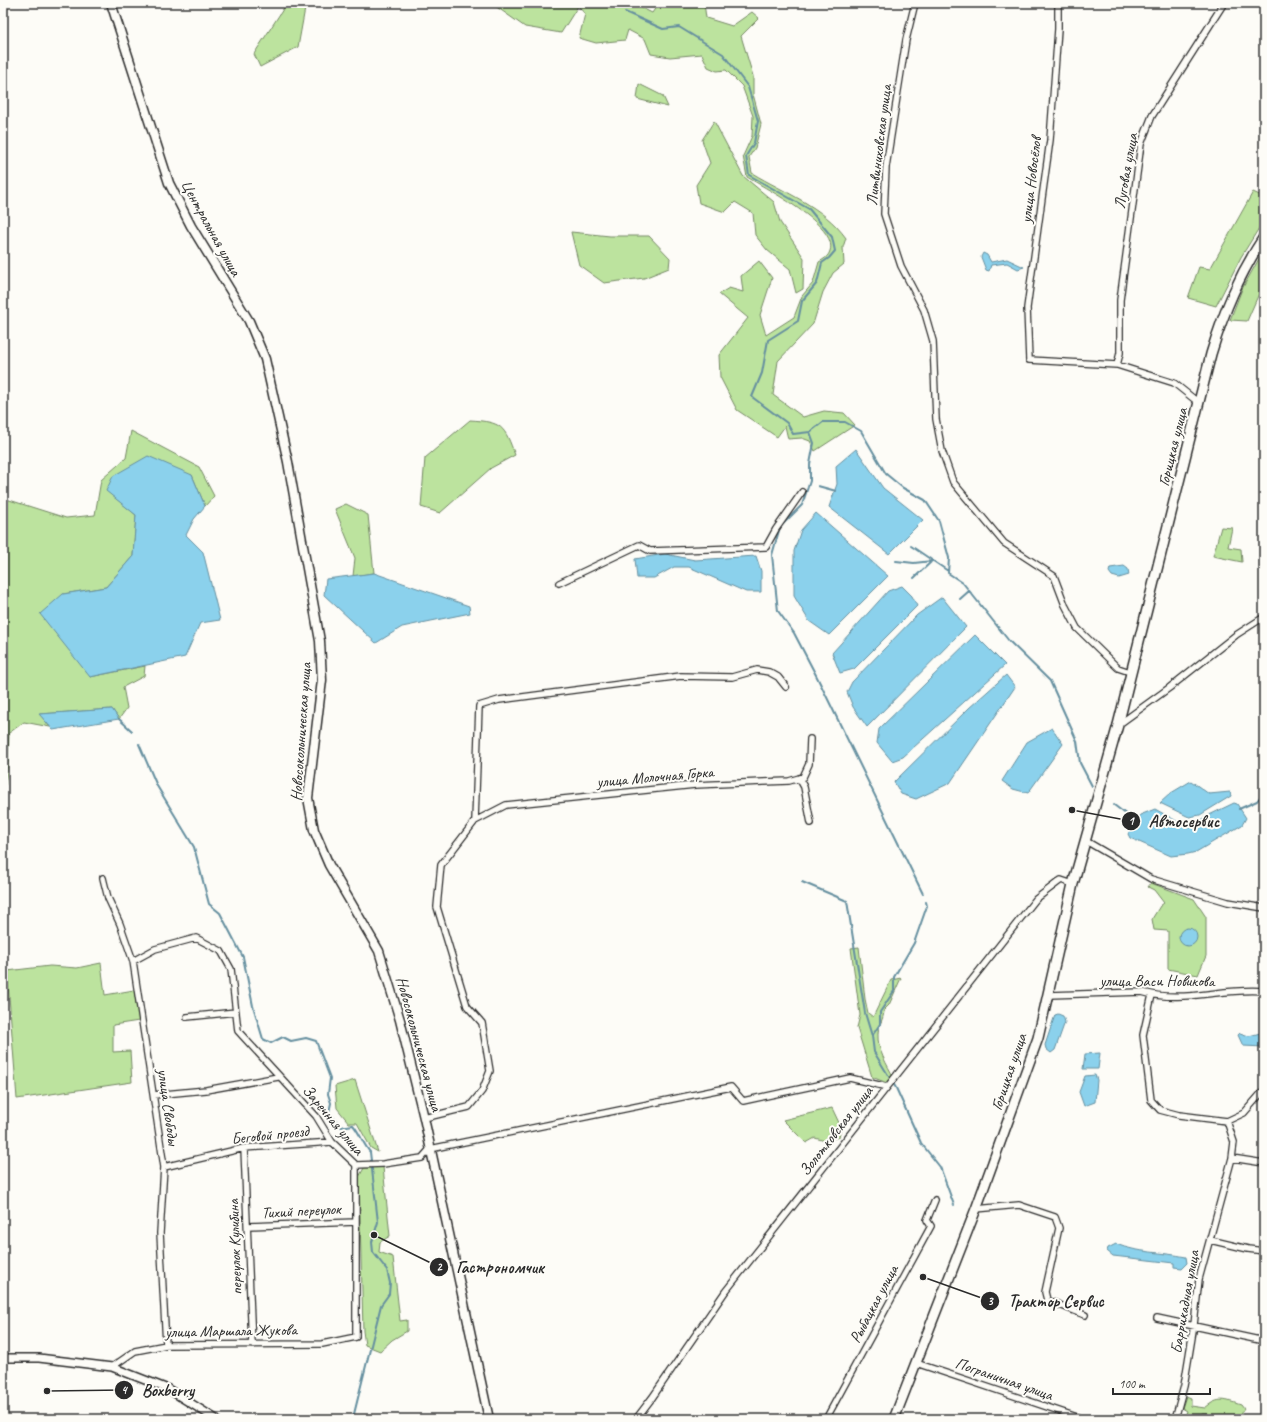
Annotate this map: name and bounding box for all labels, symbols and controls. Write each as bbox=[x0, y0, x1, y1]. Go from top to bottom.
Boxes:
street label: Литвиниховская улица bbox=[862, 82, 897, 206]
street label: Луговая улица bbox=[1110, 131, 1143, 210]
street label: улица Новосёлов bbox=[1016, 133, 1047, 225]
street label: Центральная улица bbox=[176, 176, 246, 281]
street label: Горицкая улица bbox=[1154, 405, 1193, 488]
street label: Новосокольническая улица bbox=[286, 661, 316, 802]
street label: улица Молочная Горка bbox=[595, 762, 716, 792]
callout: Автосервис bbox=[1121, 807, 1227, 836]
text: Автосервис bbox=[1149, 811, 1220, 832]
text: 1 bbox=[1128, 813, 1135, 829]
street label: улица Васи Новикова bbox=[1099, 971, 1216, 991]
street label: Новосокольническая улица bbox=[391, 974, 447, 1115]
street label: Горицкая улица bbox=[987, 1030, 1032, 1113]
street label: улица Свободы bbox=[153, 1067, 183, 1148]
street label: Заречная улица bbox=[298, 1081, 369, 1160]
street label: Золотковская улица bbox=[795, 1081, 878, 1180]
street label: Беговой проезд bbox=[230, 1121, 311, 1149]
street label: переулок Кулибина bbox=[223, 1197, 247, 1295]
street label: Тихий переулок bbox=[261, 1199, 343, 1223]
street label: Баррикадная улица bbox=[1166, 1247, 1204, 1355]
callout: Гастрономчик bbox=[429, 1253, 552, 1282]
text: Гастрономчик bbox=[456, 1257, 546, 1278]
text: 2 bbox=[436, 1259, 443, 1275]
street label: Рыбацкая улица bbox=[845, 1260, 904, 1346]
callout: Трактор Сервис bbox=[980, 1286, 1112, 1315]
text: Трактор Сервис bbox=[1008, 1291, 1104, 1312]
text: 3 bbox=[987, 1293, 994, 1309]
street label: улица Маршала Жукова bbox=[164, 1320, 298, 1342]
street label: Пограничная улица bbox=[953, 1353, 1057, 1406]
scale bar bbox=[1113, 1370, 1210, 1396]
callout: Boxberry bbox=[114, 1375, 202, 1404]
text: 100 m bbox=[1119, 1376, 1146, 1392]
text: Boxberry bbox=[142, 1380, 195, 1401]
text: 4 bbox=[121, 1382, 128, 1398]

